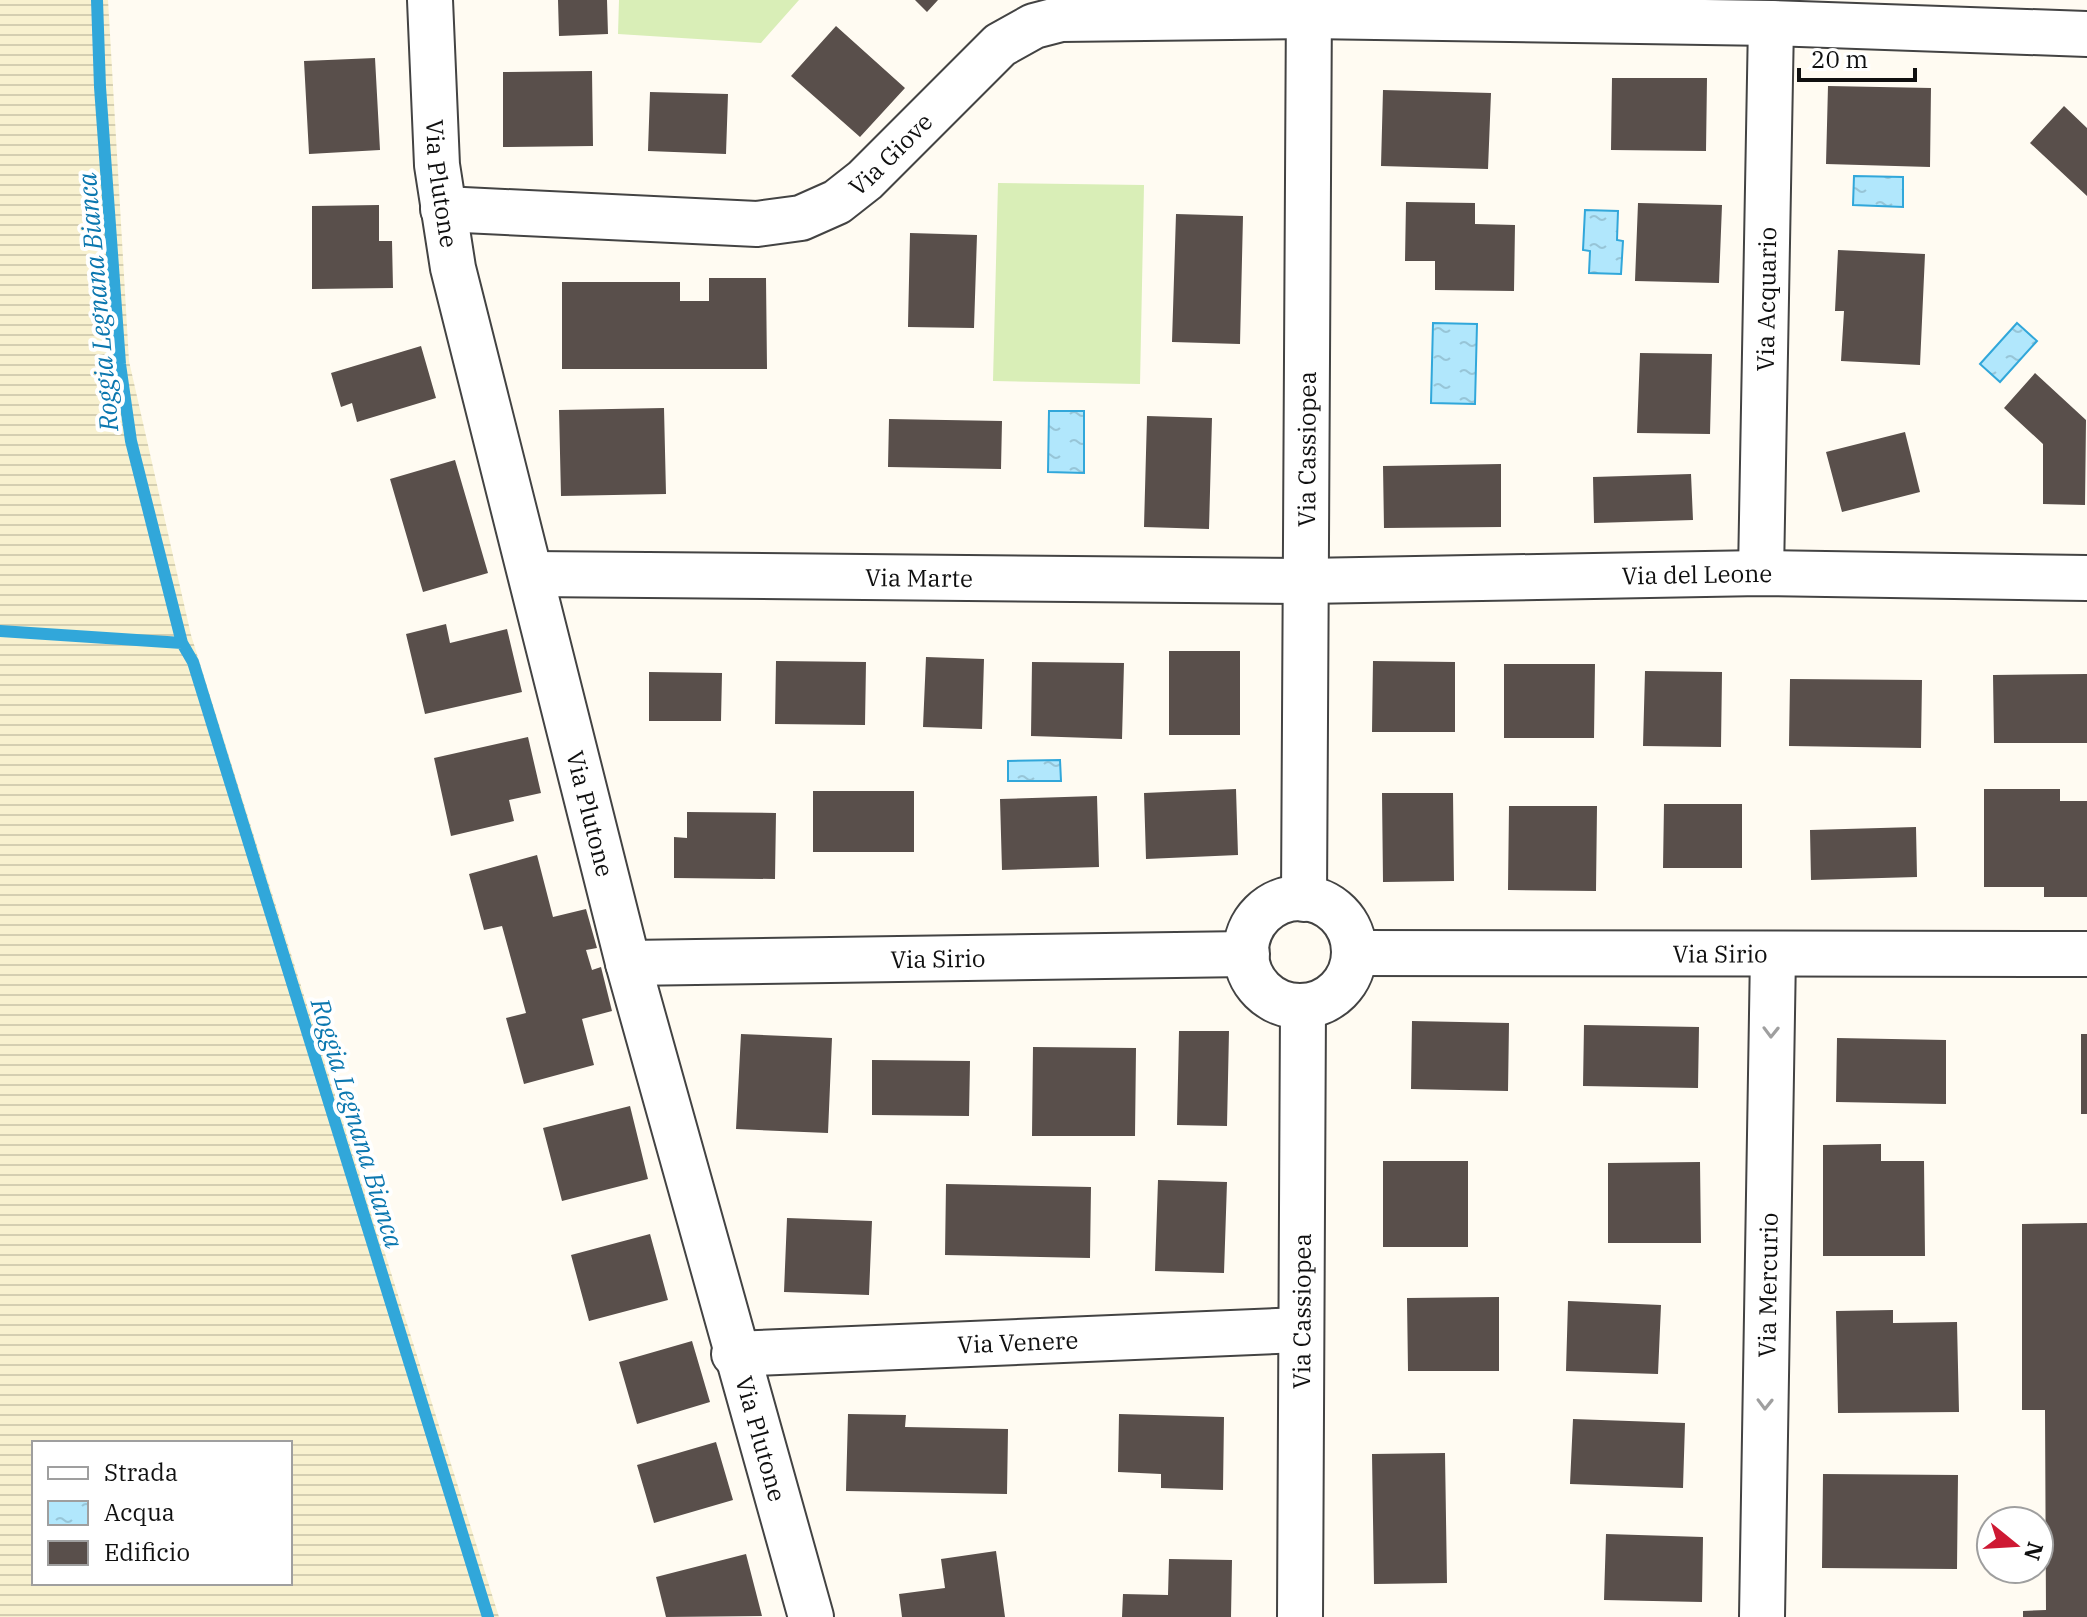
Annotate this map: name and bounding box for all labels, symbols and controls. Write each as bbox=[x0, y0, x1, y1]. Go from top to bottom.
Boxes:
scale bar bbox=[1799, 32, 1915, 82]
text: 20 m bbox=[1811, 43, 1868, 75]
street label: Via Giove bbox=[842, 106, 939, 203]
street label: Via Plutone bbox=[419, 119, 466, 250]
water label: Roggia Legnana Bianca bbox=[69, 171, 125, 434]
street label: Via Acquario bbox=[1749, 227, 1783, 372]
street label: Via Cassiopea bbox=[1290, 371, 1323, 527]
street label: Via del Leone bbox=[1621, 557, 1773, 591]
street label: Via Marte bbox=[865, 561, 973, 594]
street label: Via Plutone bbox=[559, 747, 622, 880]
street label: Via Sirio bbox=[1672, 937, 1768, 970]
street label: Via Sirio bbox=[890, 942, 986, 975]
water label: Roggia Legnana Bianca bbox=[303, 993, 412, 1252]
one-way arrow bbox=[1763, 1026, 1780, 1039]
street label: Via Mercurio bbox=[1750, 1212, 1785, 1358]
street label: Via Cassiopea bbox=[1285, 1233, 1318, 1389]
street label: Via Venere bbox=[957, 1323, 1079, 1361]
street label: Via Plutone bbox=[728, 1372, 794, 1505]
one-way arrow bbox=[1757, 1398, 1774, 1411]
legend bbox=[32, 1441, 292, 1585]
text: Strada bbox=[104, 1456, 178, 1488]
text: Acqua bbox=[104, 1496, 175, 1528]
north arrow bbox=[1975, 1505, 2055, 1585]
text: Edificio bbox=[104, 1536, 190, 1568]
text: N bbox=[2018, 1539, 2051, 1564]

